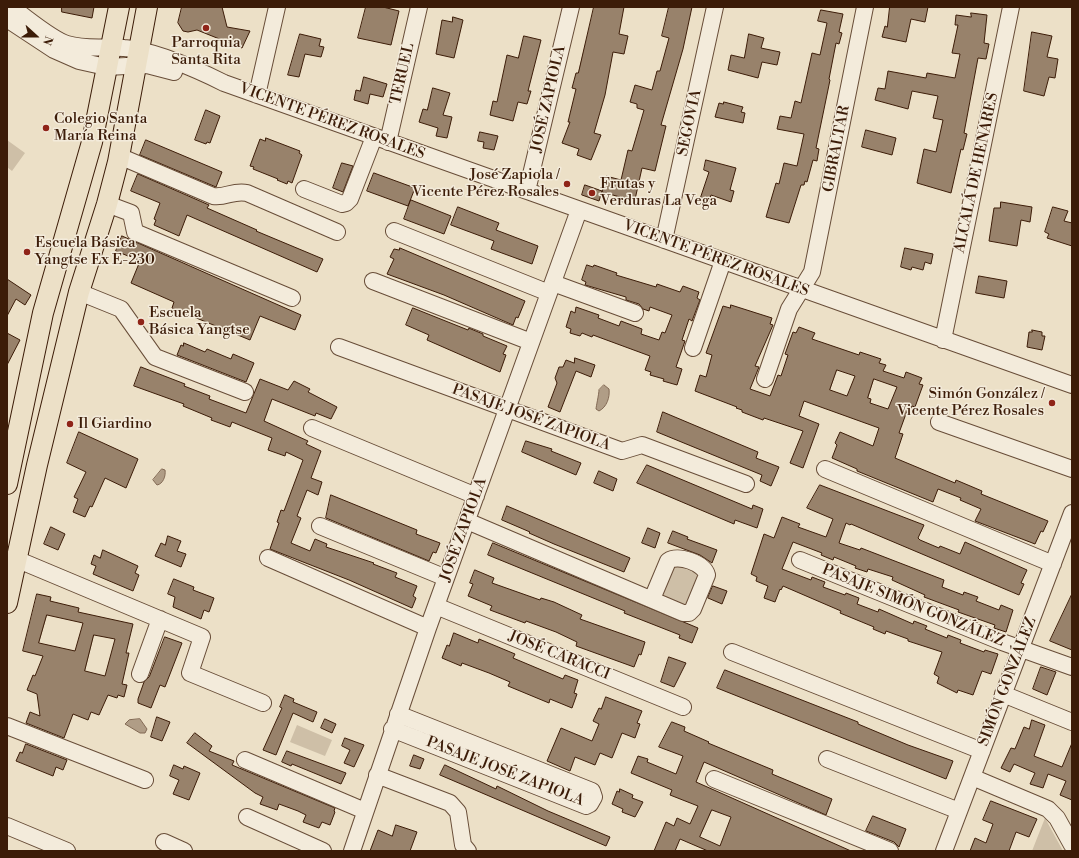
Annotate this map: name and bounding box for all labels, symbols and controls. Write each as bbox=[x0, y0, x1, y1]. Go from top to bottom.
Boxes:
north arrow bbox=[16, 16, 56, 56]
marker: Parroquia Santa Rita bbox=[201, 23, 211, 33]
text: N bbox=[39, 34, 55, 47]
place label: Parroquia Santa Rita bbox=[171, 34, 241, 69]
street label: TERUEL bbox=[387, 42, 419, 106]
street label: JOSÉ ZAPIOLA bbox=[528, 44, 570, 154]
street label: VICENTE PÉREZ ROSALES bbox=[237, 80, 427, 164]
street label: SEGOVIA bbox=[674, 88, 706, 158]
street label: ALCALÁ DE HENARES bbox=[951, 91, 1003, 255]
street label: GIBRALTAR bbox=[820, 104, 854, 194]
place label: Colegio Santa María Reina bbox=[54, 110, 147, 145]
marker: Colegio Santa María Reina bbox=[41, 123, 51, 133]
place label: José Zapiola / Vicente Pérez Rosales bbox=[412, 166, 559, 201]
place label: Frutas y Verduras La Vega bbox=[600, 175, 717, 210]
marker: José Zapiola / Vicente Pérez Rosales bbox=[562, 179, 572, 189]
marker: Frutas y Verduras La Vega bbox=[587, 188, 597, 198]
street label: VICENTE PÉREZ ROSALES bbox=[621, 217, 811, 301]
place label: Escuela Básica Yangtse Ex E-230 bbox=[35, 234, 155, 269]
marker: Escuela Básica Yangtse Ex E-230 bbox=[22, 247, 32, 257]
place label: Escuela Básica Yangtse bbox=[149, 304, 250, 339]
marker: Escuela Básica Yangtse bbox=[136, 317, 146, 327]
street label: PASAJE JOSÉ ZAPIOLA bbox=[449, 381, 613, 455]
place label: Simón González / Vicente Pérez Rosales bbox=[897, 385, 1044, 420]
marker: Simón González / Vicente Pérez Rosales bbox=[1047, 398, 1057, 408]
place label: Il Giardino bbox=[78, 415, 152, 433]
marker: Il Giardino bbox=[65, 419, 75, 429]
street label: JOSÉ ZAPIOLA bbox=[437, 476, 491, 584]
street label: PASAJE SIMÓN GONZÁLEZ bbox=[819, 561, 1007, 651]
street label: SIMÓN GONZÁLEZ bbox=[975, 615, 1041, 749]
street label: JOSÉ CARACCI bbox=[506, 628, 612, 684]
street label: PASAJE JOSÉ ZAPIOLA bbox=[424, 734, 586, 810]

